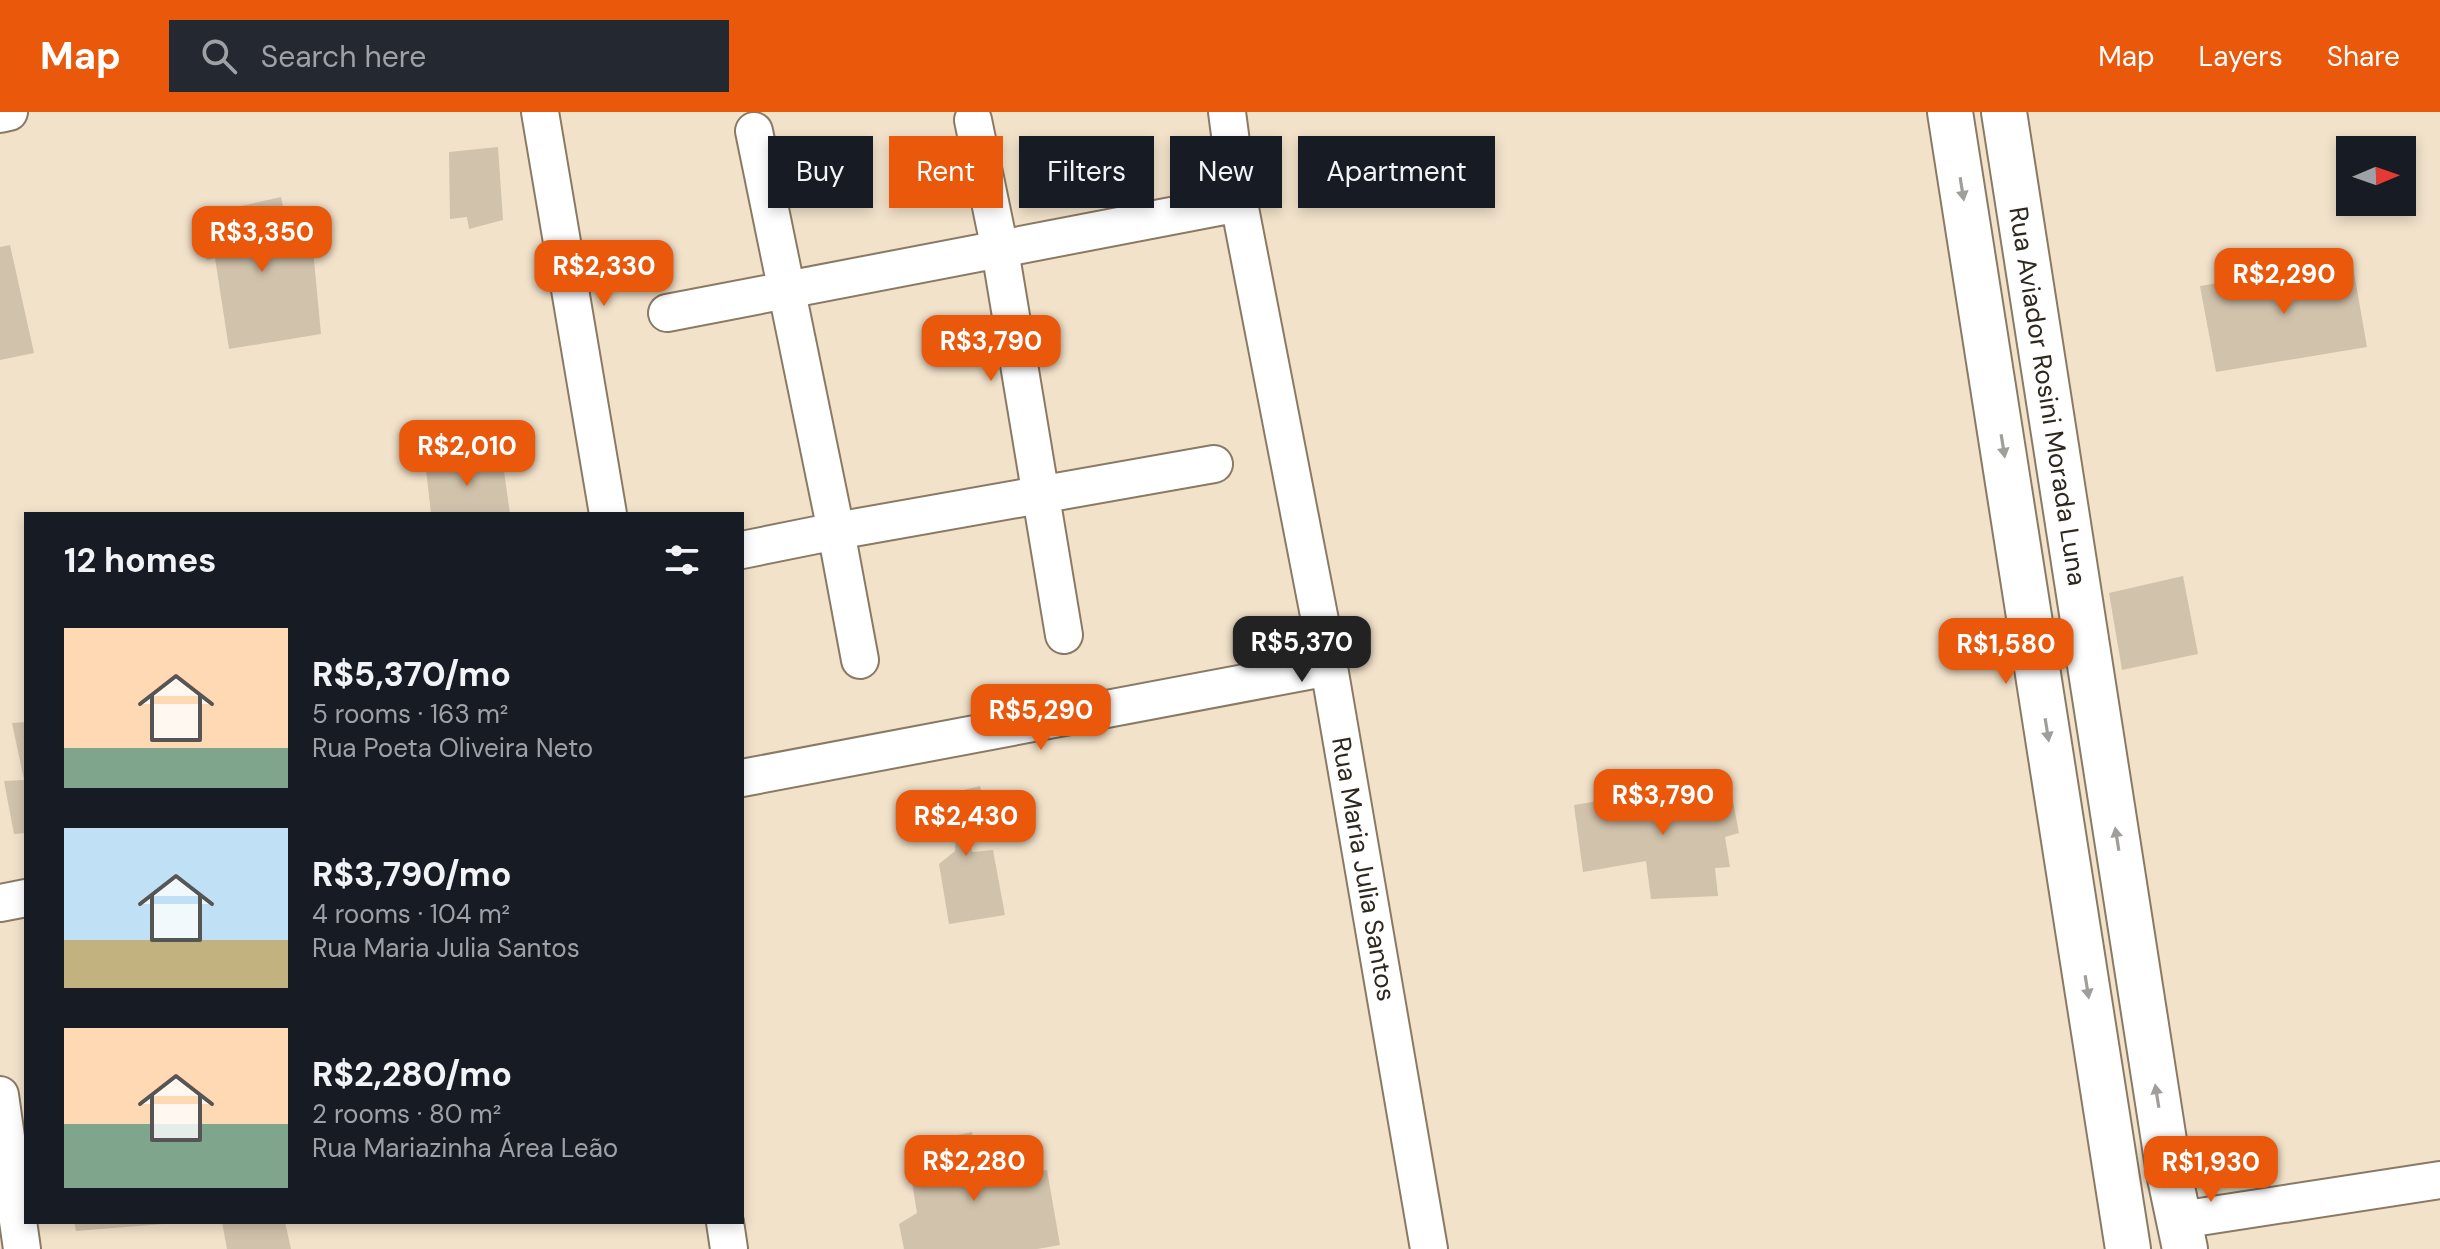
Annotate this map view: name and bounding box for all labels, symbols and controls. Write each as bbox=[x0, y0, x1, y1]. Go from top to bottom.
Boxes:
search box bbox=[169, 20, 729, 92]
text: Map bbox=[40, 31, 121, 81]
icon: search bbox=[197, 34, 241, 78]
text: Search here bbox=[261, 37, 426, 76]
text: Map bbox=[2098, 38, 2155, 75]
text: Layers bbox=[2199, 38, 2283, 75]
text: Share bbox=[2327, 38, 2400, 75]
chip: Buy bbox=[768, 136, 873, 208]
chip: Rent bbox=[889, 136, 1003, 208]
chip: Filters bbox=[1019, 136, 1154, 208]
chip: New bbox=[1170, 136, 1282, 208]
chip: Apartment bbox=[1298, 136, 1495, 208]
north arrow bbox=[2336, 136, 2416, 216]
map controls bbox=[2336, 136, 2416, 216]
one-way arrow bbox=[1957, 177, 1969, 202]
street label: Rua Aviador Rosini Morada Luna bbox=[2001, 204, 2095, 588]
pin: R$3,350 bbox=[188, 206, 336, 274]
text: R$3,350 bbox=[210, 215, 314, 249]
pin: R$2,330 bbox=[530, 240, 678, 308]
pin: R$2,290 bbox=[2210, 248, 2358, 316]
text: R$2,330 bbox=[552, 249, 656, 283]
text: R$2,290 bbox=[2232, 257, 2336, 291]
pin: R$3,790 bbox=[917, 315, 1065, 383]
text: R$3,790 bbox=[940, 324, 1042, 358]
pin: R$2,010 bbox=[393, 420, 541, 488]
text: R$2,010 bbox=[417, 429, 517, 463]
one-way arrow bbox=[1997, 434, 2009, 459]
text: 12 homes bbox=[64, 538, 216, 583]
icon: filters bbox=[660, 538, 704, 582]
pin: R$5,370 bbox=[1228, 616, 1376, 684]
pin: R$1,580 bbox=[1932, 618, 2080, 686]
text: R$5,370 bbox=[1251, 625, 1353, 659]
text: R$1,580 bbox=[1957, 627, 2055, 661]
text: R$5,370/mo bbox=[312, 652, 511, 697]
icon: home bbox=[128, 660, 224, 756]
pin: R$5,290 bbox=[967, 684, 1115, 752]
text: R$5,290 bbox=[989, 693, 1093, 727]
text: 5 rooms · 163 m² bbox=[312, 697, 508, 731]
one-way arrow bbox=[2041, 718, 2054, 743]
text: Rua Poeta Oliveira Neto bbox=[312, 731, 593, 765]
street label: Rua Maria Julia Santos bbox=[1324, 734, 1404, 1004]
pin: R$3,790 bbox=[1589, 769, 1737, 837]
text: R$3,790 bbox=[1612, 778, 1714, 812]
pin: R$2,430 bbox=[892, 790, 1040, 858]
text: R$2,430 bbox=[914, 799, 1018, 833]
one-way arrow bbox=[2110, 826, 2123, 851]
text: R$3,790/mo bbox=[312, 852, 512, 897]
icon: home bbox=[128, 860, 224, 956]
text: 4 rooms · 104 m² bbox=[312, 897, 510, 931]
text: Rua Maria Julia Santos bbox=[312, 931, 580, 965]
one-way arrow bbox=[2081, 975, 2094, 1000]
text: R$2,280/mo bbox=[312, 1052, 512, 1097]
icon: home bbox=[128, 1060, 224, 1156]
one-way arrow bbox=[2150, 1083, 2163, 1108]
text: 2 rooms · 80 m² bbox=[312, 1097, 501, 1131]
text: Rua Mariazinha Área Leão bbox=[312, 1131, 618, 1165]
pin: R$2,280 bbox=[900, 1135, 1048, 1203]
pin: R$1,930 bbox=[2137, 1136, 2285, 1204]
text: R$2,280 bbox=[922, 1144, 1026, 1178]
text: R$1,930 bbox=[2162, 1145, 2260, 1179]

